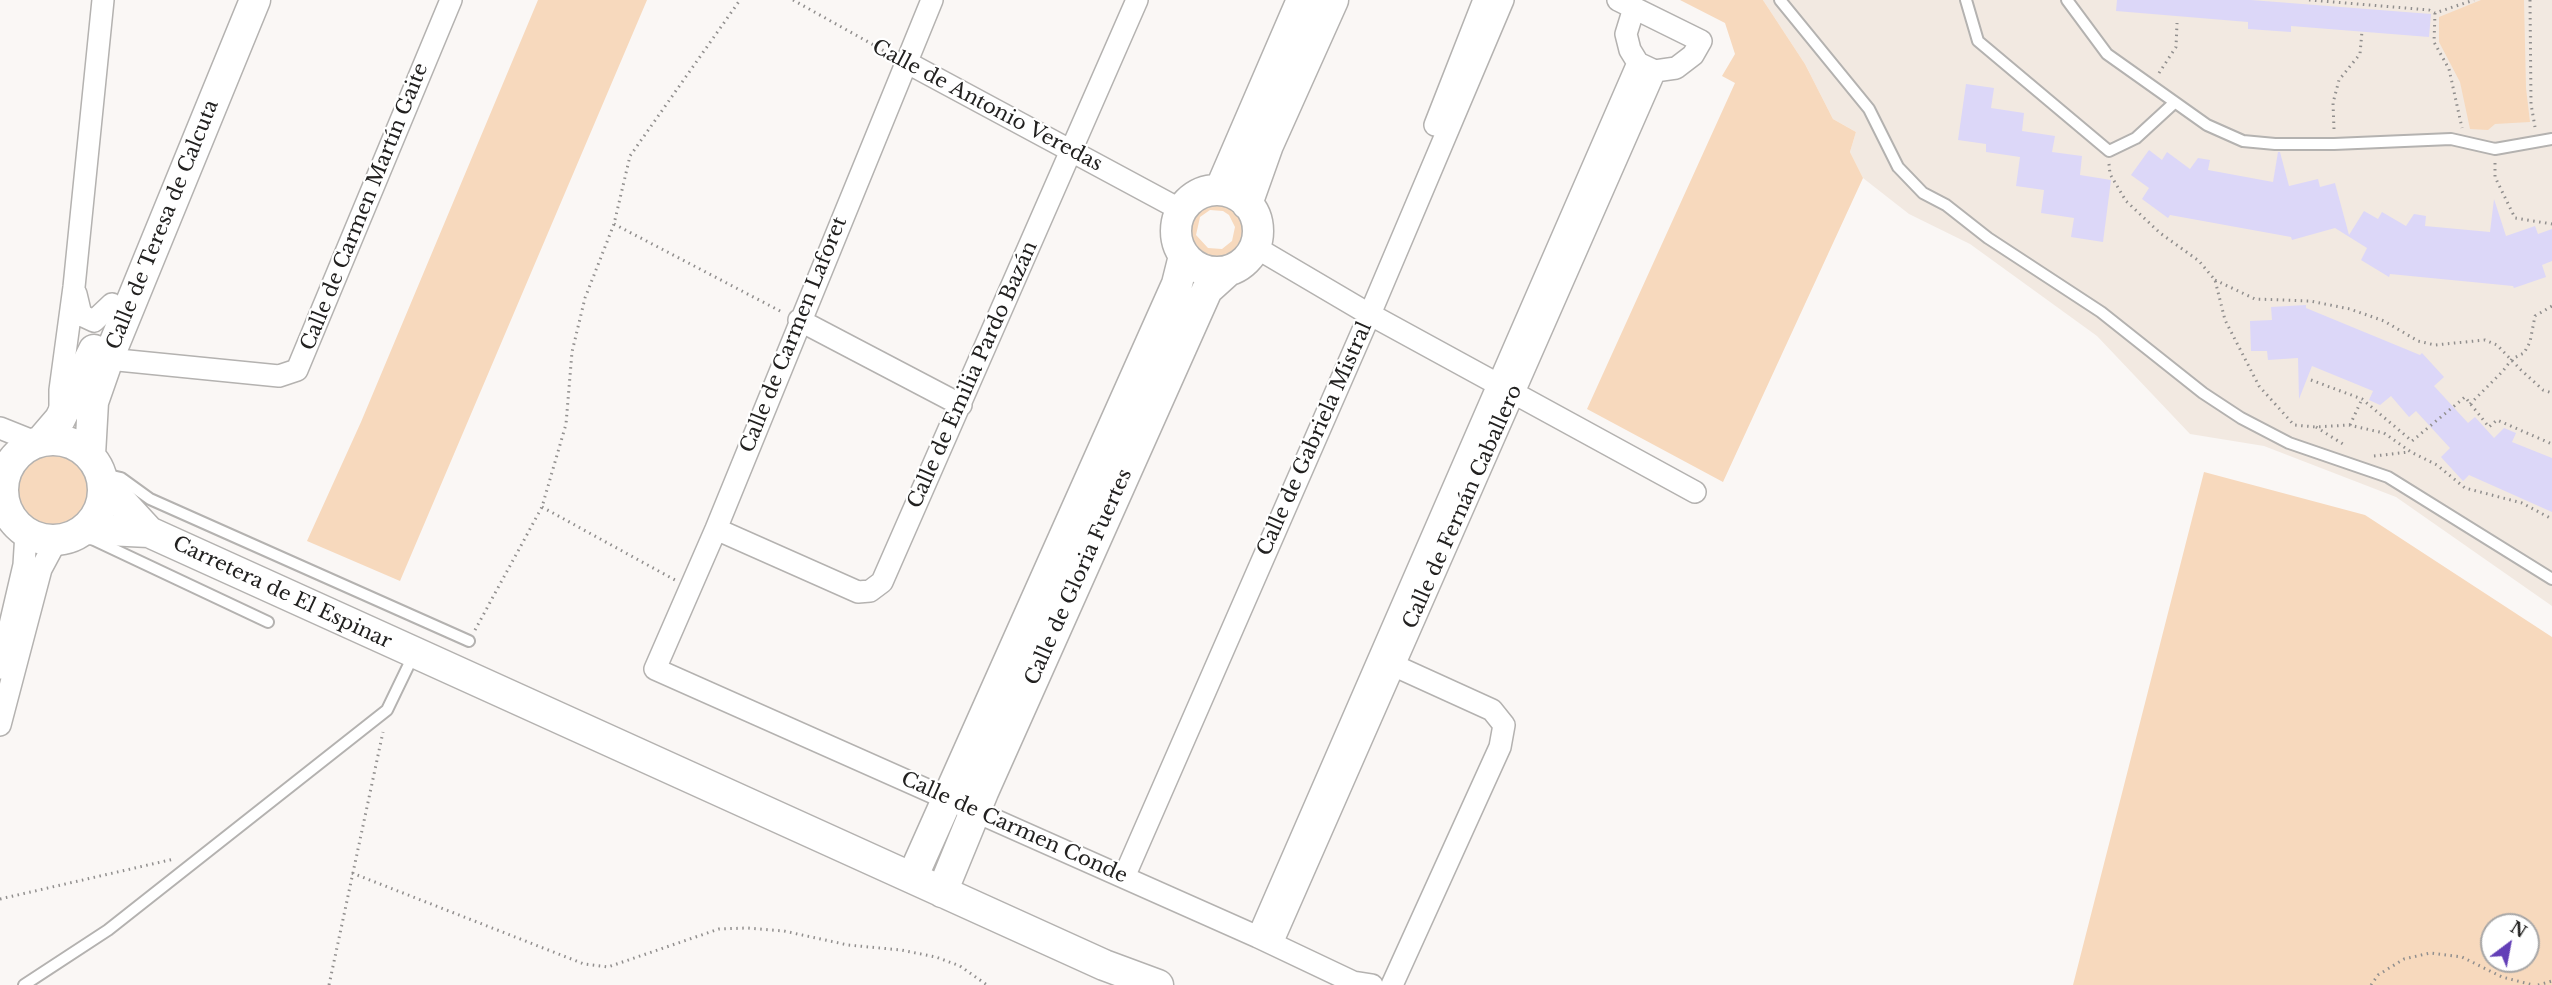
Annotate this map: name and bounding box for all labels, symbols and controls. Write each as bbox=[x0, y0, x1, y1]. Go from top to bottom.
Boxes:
street label: Calle de Antonio Veredas bbox=[868, 35, 1106, 177]
street label: Calle de Carmen Martín Gaite bbox=[296, 60, 434, 354]
street label: Calle de Teresa de Calcuta bbox=[102, 97, 224, 353]
street label: Calle de Carmen Laforet bbox=[736, 214, 852, 456]
street label: Calle de Emilia Pardo Bazán bbox=[903, 238, 1043, 512]
street label: Calle de Gabriela Mistral bbox=[1253, 319, 1377, 559]
street label: Calle de Fernán Caballero bbox=[1398, 381, 1528, 633]
street label: Calle de Gloria Fuertes bbox=[1020, 465, 1138, 689]
street label: Carretera de El Espinar bbox=[169, 532, 395, 654]
street label: Calle de Carmen Conde bbox=[897, 767, 1131, 889]
north arrow bbox=[2480, 913, 2540, 973]
text: N bbox=[2507, 917, 2530, 942]

